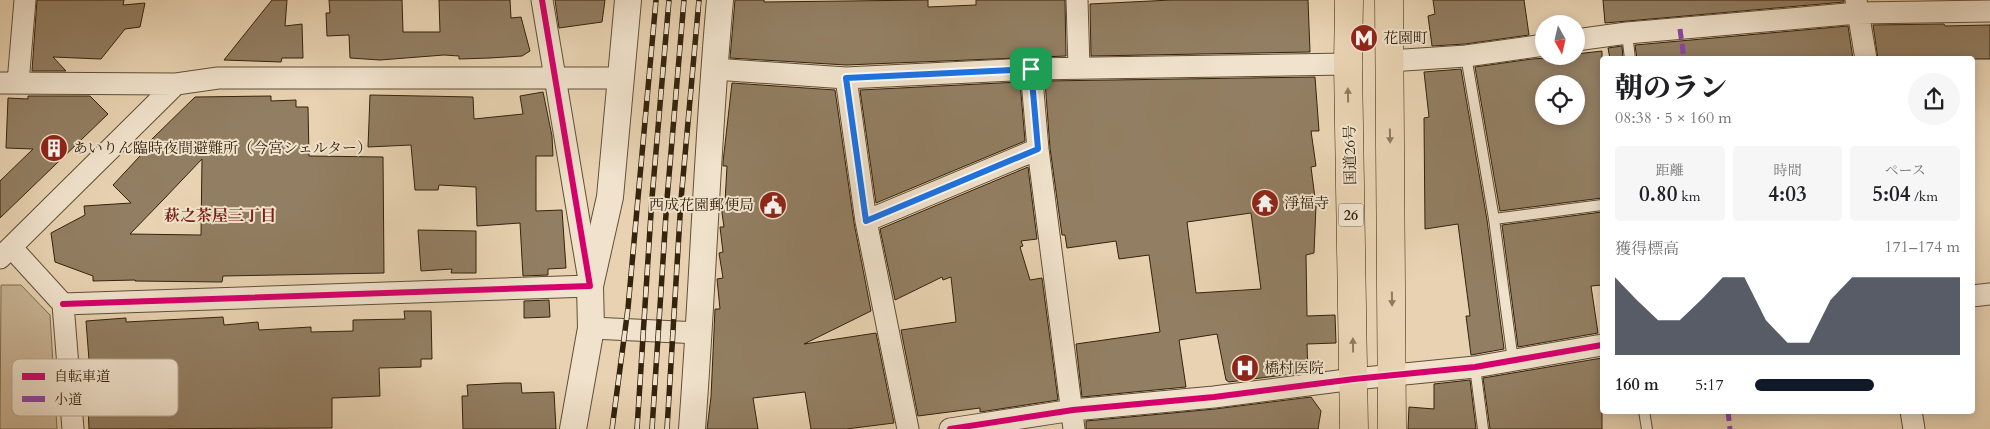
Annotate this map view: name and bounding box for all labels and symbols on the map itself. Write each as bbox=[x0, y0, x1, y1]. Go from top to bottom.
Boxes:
north arrow bbox=[1535, 15, 1585, 65]
metro station icon: 花園町 bbox=[1349, 23, 1379, 53]
place label: 花園町 bbox=[1383, 28, 1428, 48]
pin bbox=[1010, 48, 1052, 90]
one-way arrow bbox=[1344, 87, 1352, 103]
street label: 国道26号 bbox=[1339, 125, 1361, 185]
one-way arrow bbox=[1386, 128, 1394, 144]
building icon: あいりん臨時夜間避難所（今宮シェルター） bbox=[39, 133, 69, 163]
place label: あいりん臨時夜間避難所（今宮シェルター） bbox=[73, 138, 372, 158]
temple icon: 淨福寺 bbox=[1250, 188, 1280, 218]
public building icon: 西成花園郵便局 bbox=[758, 190, 788, 220]
place label: 淨福寺 bbox=[1284, 193, 1329, 213]
place label: 西成花園郵便局 bbox=[649, 195, 754, 215]
road number: 26 bbox=[1338, 204, 1364, 226]
district label: 萩之茶屋三丁目 bbox=[164, 205, 276, 227]
one-way arrow bbox=[1388, 291, 1396, 307]
one-way arrow bbox=[1349, 337, 1357, 353]
hospital icon: 橋村医院 bbox=[1230, 353, 1260, 383]
place label: 橋村医院 bbox=[1264, 358, 1324, 378]
legend bbox=[12, 359, 178, 416]
text: 自転車道 bbox=[54, 367, 110, 386]
text: 小道 bbox=[54, 390, 82, 409]

